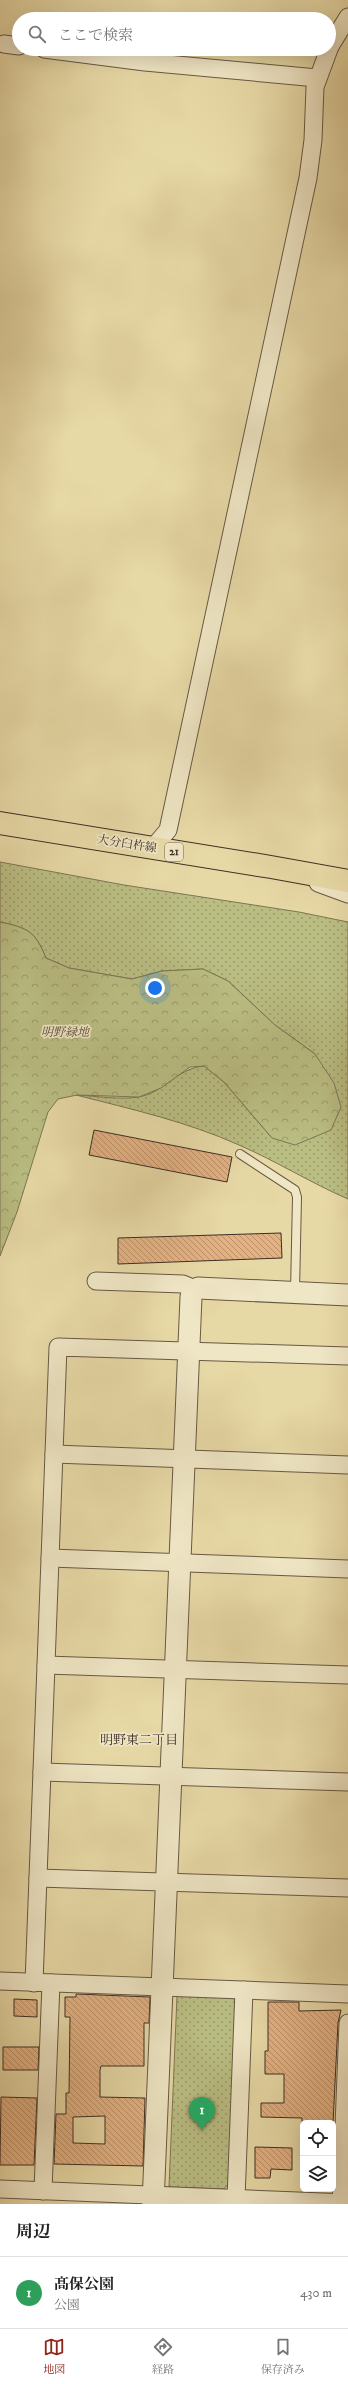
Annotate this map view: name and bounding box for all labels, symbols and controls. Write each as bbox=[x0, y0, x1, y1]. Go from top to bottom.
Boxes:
search box bbox=[12, 12, 336, 56]
icon: search bbox=[26, 23, 48, 45]
text: ここで検索 bbox=[58, 26, 133, 45]
street label: 大分臼杵線 bbox=[96, 832, 158, 856]
road number: 21 bbox=[165, 843, 183, 861]
your location bbox=[145, 978, 165, 998]
park label: 明野緑地 bbox=[41, 1025, 91, 1040]
district label: 明野東二丁目 bbox=[100, 1732, 178, 1748]
pin: 1 bbox=[189, 2097, 215, 2130]
map controls bbox=[300, 2120, 336, 2192]
button: locate bbox=[300, 2120, 336, 2156]
button: layers bbox=[300, 2156, 336, 2192]
text: 周辺 bbox=[16, 2221, 50, 2243]
text: 髙保公園 bbox=[54, 2275, 114, 2294]
text: 1 bbox=[27, 2285, 31, 2301]
text: 430 m bbox=[300, 2285, 332, 2301]
text: 公園 bbox=[54, 2297, 80, 2313]
tab: 地図 bbox=[43, 2336, 65, 2377]
tab: 経路 bbox=[152, 2336, 174, 2377]
tab: 保存済み bbox=[261, 2336, 305, 2377]

